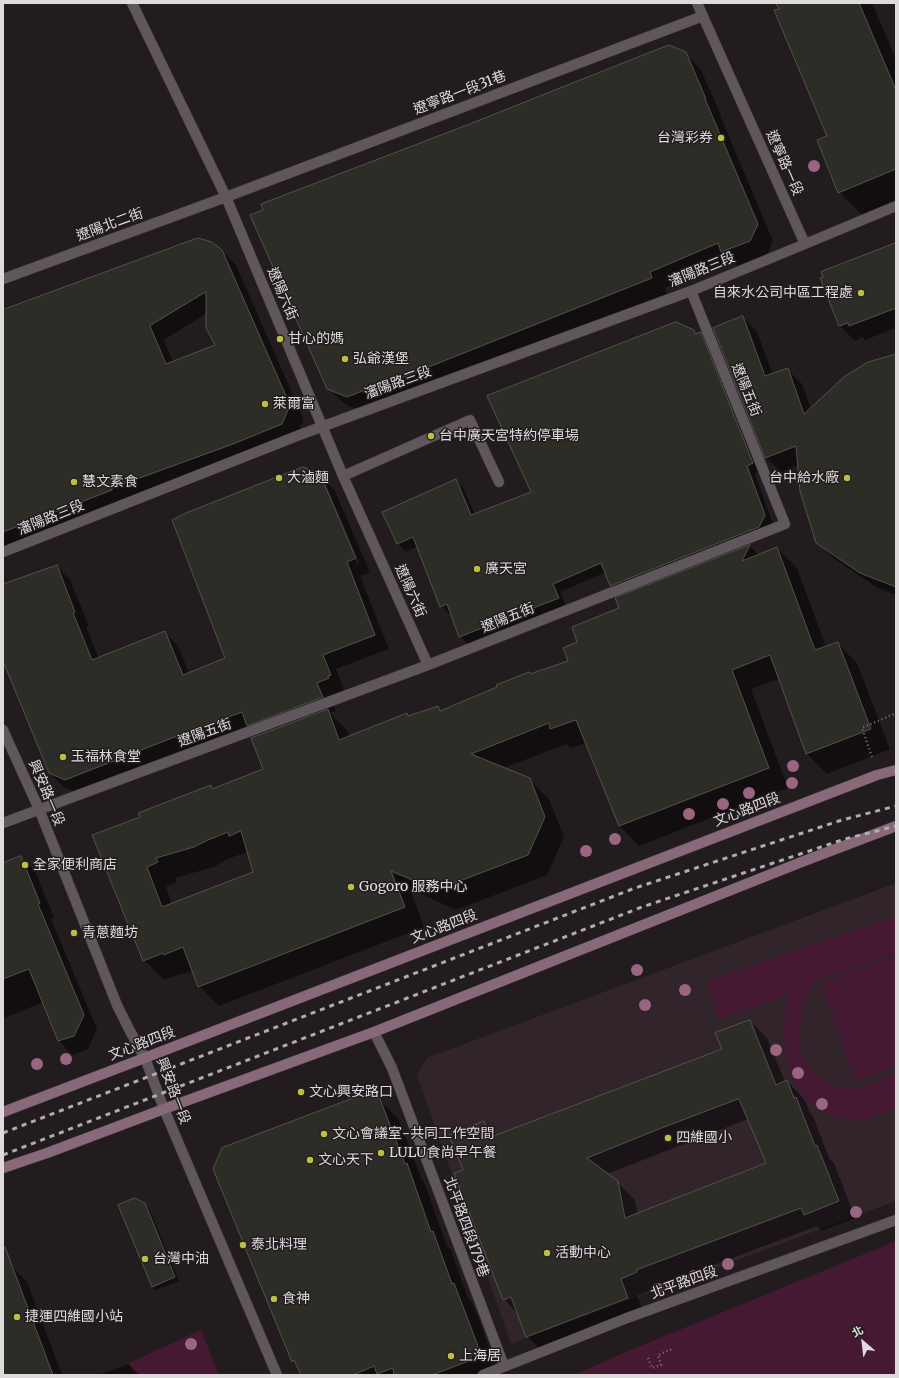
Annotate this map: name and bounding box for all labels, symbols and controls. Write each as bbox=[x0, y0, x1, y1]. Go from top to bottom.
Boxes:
street label: 遼寧路一段31巷 bbox=[411, 68, 509, 118]
street label: 遼寧路一段 bbox=[762, 128, 806, 198]
place label: 台灣彩券 bbox=[657, 130, 713, 146]
marker: 台灣彩券 bbox=[716, 133, 726, 143]
street label: 遼陽北二街 bbox=[74, 205, 146, 245]
street label: 瀋陽路三段 bbox=[666, 249, 738, 291]
street label: 遼陽六街 bbox=[263, 265, 301, 323]
place label: 自來水公司中區工程處 bbox=[713, 285, 853, 301]
marker: 自來水公司中區工程處 bbox=[856, 288, 866, 298]
place label: 甘心的媽 bbox=[288, 331, 344, 347]
marker: 甘心的媽 bbox=[275, 334, 285, 344]
place label: 弘爺漢堡 bbox=[353, 351, 409, 367]
marker: 弘爺漢堡 bbox=[340, 354, 350, 364]
street label: 遼陽五街 bbox=[728, 361, 764, 419]
street label: 瀋陽路三段 bbox=[362, 363, 434, 403]
place label: 萊爾富 bbox=[273, 396, 315, 412]
marker: 萊爾富 bbox=[260, 399, 270, 409]
place label: 台中廣天宮特約停車場 bbox=[439, 428, 579, 444]
marker: 台中廣天宮特約停車場 bbox=[426, 431, 436, 441]
place label: 大滷麵 bbox=[287, 470, 329, 486]
place label: 台中給水廠 bbox=[769, 470, 839, 486]
marker: 大滷麵 bbox=[274, 473, 284, 483]
marker: 台中給水廠 bbox=[842, 473, 852, 483]
place label: 慧文素食 bbox=[82, 474, 138, 490]
marker: 慧文素食 bbox=[69, 477, 79, 487]
street label: 瀋陽路三段 bbox=[15, 497, 87, 539]
place label: 廣天宮 bbox=[485, 561, 527, 577]
street label: 遼陽六街 bbox=[391, 562, 429, 620]
marker: 廣天宮 bbox=[472, 564, 482, 574]
street label: 遼陽五街 bbox=[479, 600, 537, 636]
street label: 遼陽五街 bbox=[176, 716, 234, 750]
place label: 玉福林食堂 bbox=[71, 749, 141, 765]
marker: 玉福林食堂 bbox=[58, 752, 68, 762]
street label: 興安路一段 bbox=[25, 758, 67, 828]
street label: 文心路四段 bbox=[711, 790, 783, 830]
place label: 全家便利商店 bbox=[33, 857, 117, 873]
marker: 全家便利商店 bbox=[20, 860, 30, 870]
place label: Gogoro 服務中心 bbox=[359, 879, 468, 895]
marker: Gogoro 服務中心 bbox=[346, 882, 356, 892]
street label: 文心路四段 bbox=[408, 907, 480, 947]
place label: 青蔥麵坊 bbox=[82, 925, 138, 941]
marker: 青蔥麵坊 bbox=[69, 928, 79, 938]
street label: 文心路四段 bbox=[106, 1024, 178, 1064]
street label: 興安路一段 bbox=[153, 1055, 193, 1127]
place label: 文心興安路口 bbox=[309, 1084, 393, 1100]
marker: 文心興安路口 bbox=[296, 1087, 306, 1097]
place label: 文心會議室-共同工作空間 bbox=[332, 1126, 494, 1142]
marker: 文心會議室-共同工作空間 bbox=[319, 1129, 329, 1139]
place label: 四維國小 bbox=[676, 1130, 732, 1146]
marker: 四維國小 bbox=[663, 1133, 673, 1143]
place label: LULU食尚早午餐 bbox=[389, 1145, 496, 1161]
marker: LULU食尚早午餐 bbox=[376, 1148, 386, 1158]
place label: 文心天下 bbox=[318, 1152, 374, 1168]
marker: 文心天下 bbox=[305, 1155, 315, 1165]
street label: 北平路四段179巷 bbox=[440, 1174, 492, 1280]
place label: 泰北料理 bbox=[251, 1237, 307, 1253]
marker: 泰北料理 bbox=[238, 1240, 248, 1250]
place label: 活動中心 bbox=[555, 1245, 611, 1261]
marker: 活動中心 bbox=[542, 1248, 552, 1258]
place label: 台灣中油 bbox=[153, 1251, 209, 1267]
marker: 台灣中油 bbox=[140, 1254, 150, 1264]
street label: 北平路四段 bbox=[648, 1263, 720, 1303]
place label: 食神 bbox=[282, 1291, 310, 1307]
marker: 食神 bbox=[269, 1294, 279, 1304]
place label: 捷運四維國小站 bbox=[25, 1309, 123, 1325]
marker: 捷運四維國小站 bbox=[12, 1312, 22, 1322]
north arrow bbox=[843, 1322, 883, 1362]
text: 北 bbox=[849, 1323, 866, 1340]
place label: 上海居 bbox=[459, 1348, 501, 1364]
marker: 上海居 bbox=[446, 1351, 456, 1361]

